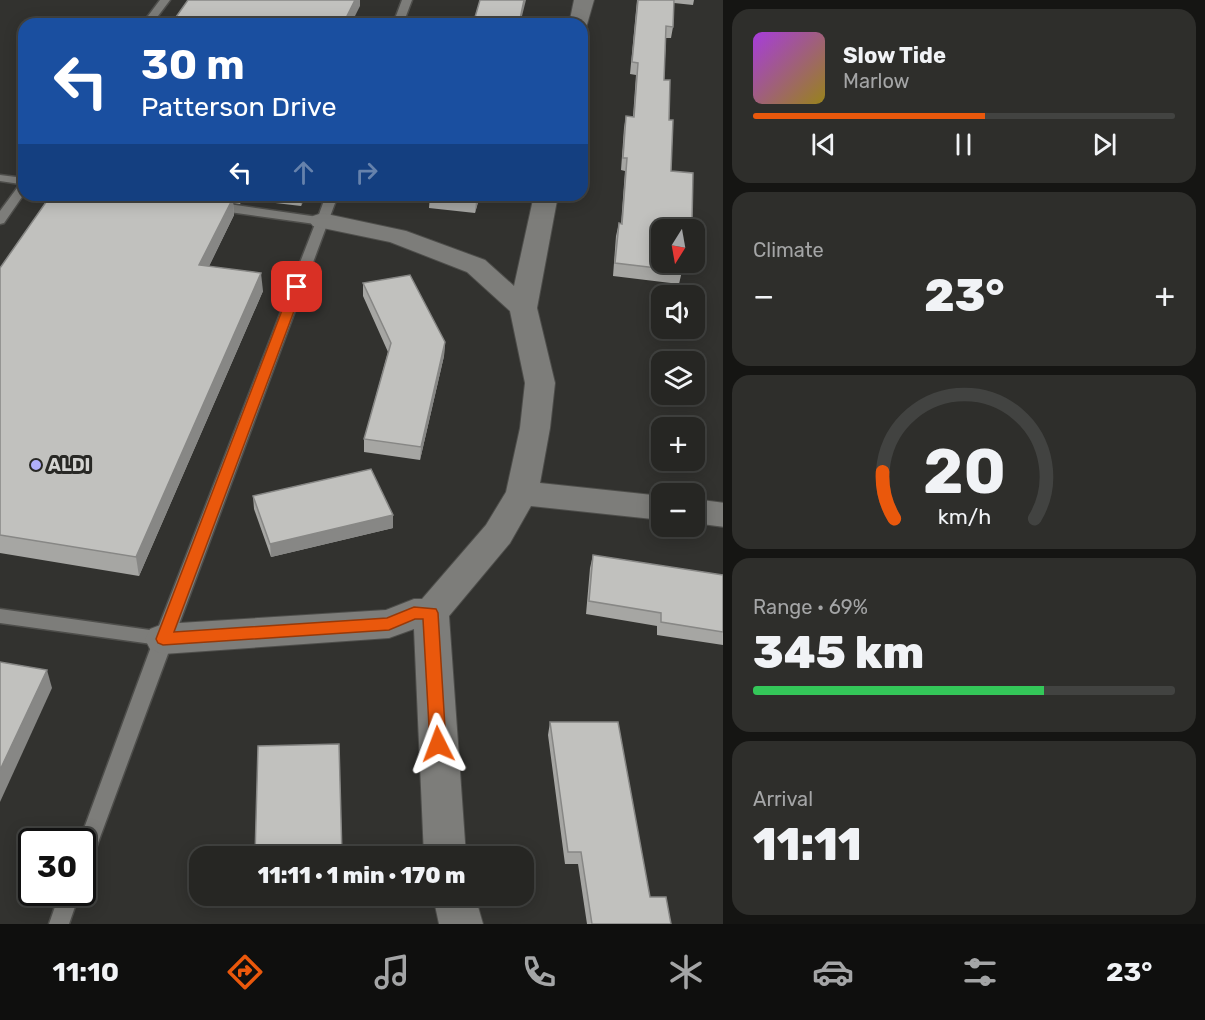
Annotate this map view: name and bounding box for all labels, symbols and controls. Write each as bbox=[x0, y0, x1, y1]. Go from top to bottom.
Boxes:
text: 30 m bbox=[141, 40, 245, 90]
icon: left bbox=[42, 42, 120, 120]
text: Slow Tide bbox=[843, 42, 946, 69]
text: Marlow bbox=[843, 69, 910, 93]
text: Patterson Drive bbox=[141, 91, 337, 123]
icon: previous bbox=[807, 128, 840, 161]
icon: pause bbox=[947, 128, 980, 161]
icon: next bbox=[1088, 128, 1121, 161]
icon: left bbox=[224, 156, 257, 189]
icon: ahead bbox=[287, 156, 320, 189]
icon: right bbox=[350, 156, 383, 189]
north arrow bbox=[651, 219, 705, 273]
map controls bbox=[651, 219, 705, 537]
text: Climate bbox=[753, 238, 824, 262]
pin bbox=[271, 261, 322, 312]
text: 23° bbox=[924, 269, 1005, 322]
icon: arrive bbox=[280, 270, 313, 303]
text: − bbox=[753, 276, 774, 315]
text: + bbox=[1154, 276, 1175, 315]
button: sound bbox=[651, 285, 705, 339]
button: layers bbox=[651, 351, 705, 405]
button: + bbox=[651, 417, 705, 471]
text: 20 bbox=[923, 435, 1005, 509]
place label: ALDI bbox=[48, 454, 90, 476]
marker: ALDI bbox=[29, 458, 43, 472]
button: − bbox=[651, 483, 705, 537]
text: km/h bbox=[937, 504, 991, 529]
text: Range · 69% bbox=[753, 595, 868, 619]
text: 345 km bbox=[753, 626, 924, 679]
position arrow bbox=[406, 712, 470, 776]
text: Arrival bbox=[753, 787, 813, 811]
text: 11:11 bbox=[753, 818, 862, 871]
speed limit sign: 30 bbox=[18, 828, 96, 906]
text: 11:11 · 1 min · 170 m bbox=[258, 862, 465, 889]
icon: directions bbox=[224, 951, 266, 993]
icon: music bbox=[371, 951, 413, 993]
icon: phone bbox=[518, 951, 560, 993]
icon: climate bbox=[665, 951, 707, 993]
icon: car bbox=[812, 951, 854, 993]
icon: filters bbox=[959, 951, 1001, 993]
text: 11:10 bbox=[53, 956, 119, 988]
text: 23° bbox=[1106, 956, 1152, 988]

